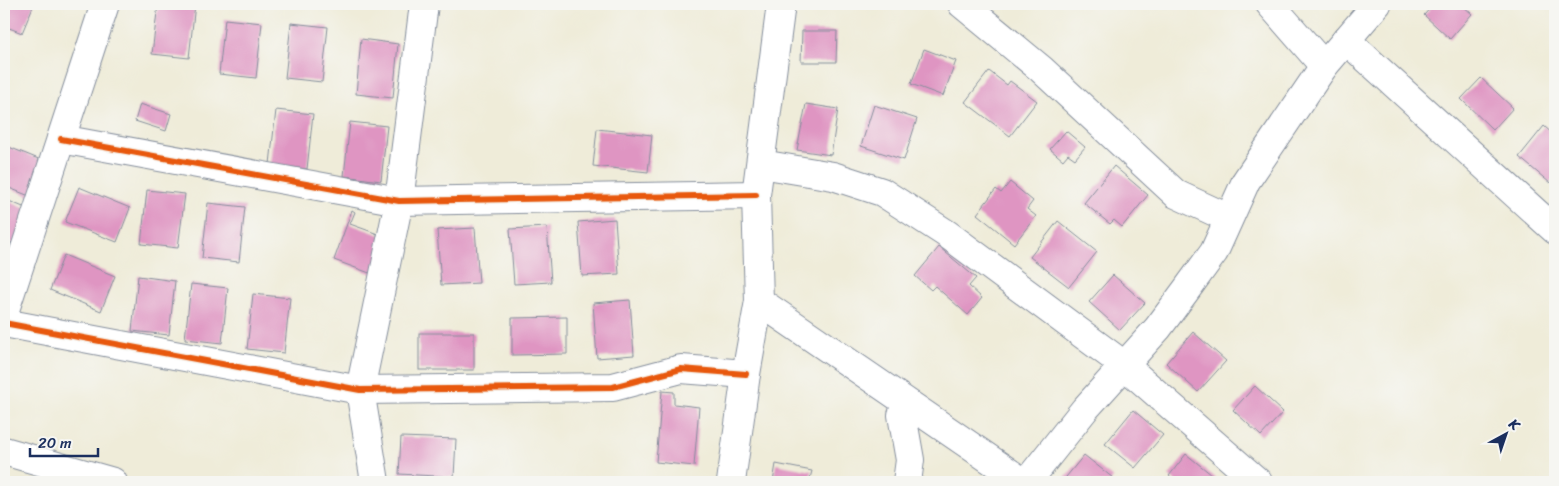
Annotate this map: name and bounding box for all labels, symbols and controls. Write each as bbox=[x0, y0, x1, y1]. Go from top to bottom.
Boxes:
north arrow bbox=[1482, 408, 1532, 458]
text: K bbox=[1502, 411, 1526, 438]
scale bar bbox=[30, 426, 98, 458]
text: 20 m bbox=[38, 430, 72, 456]

